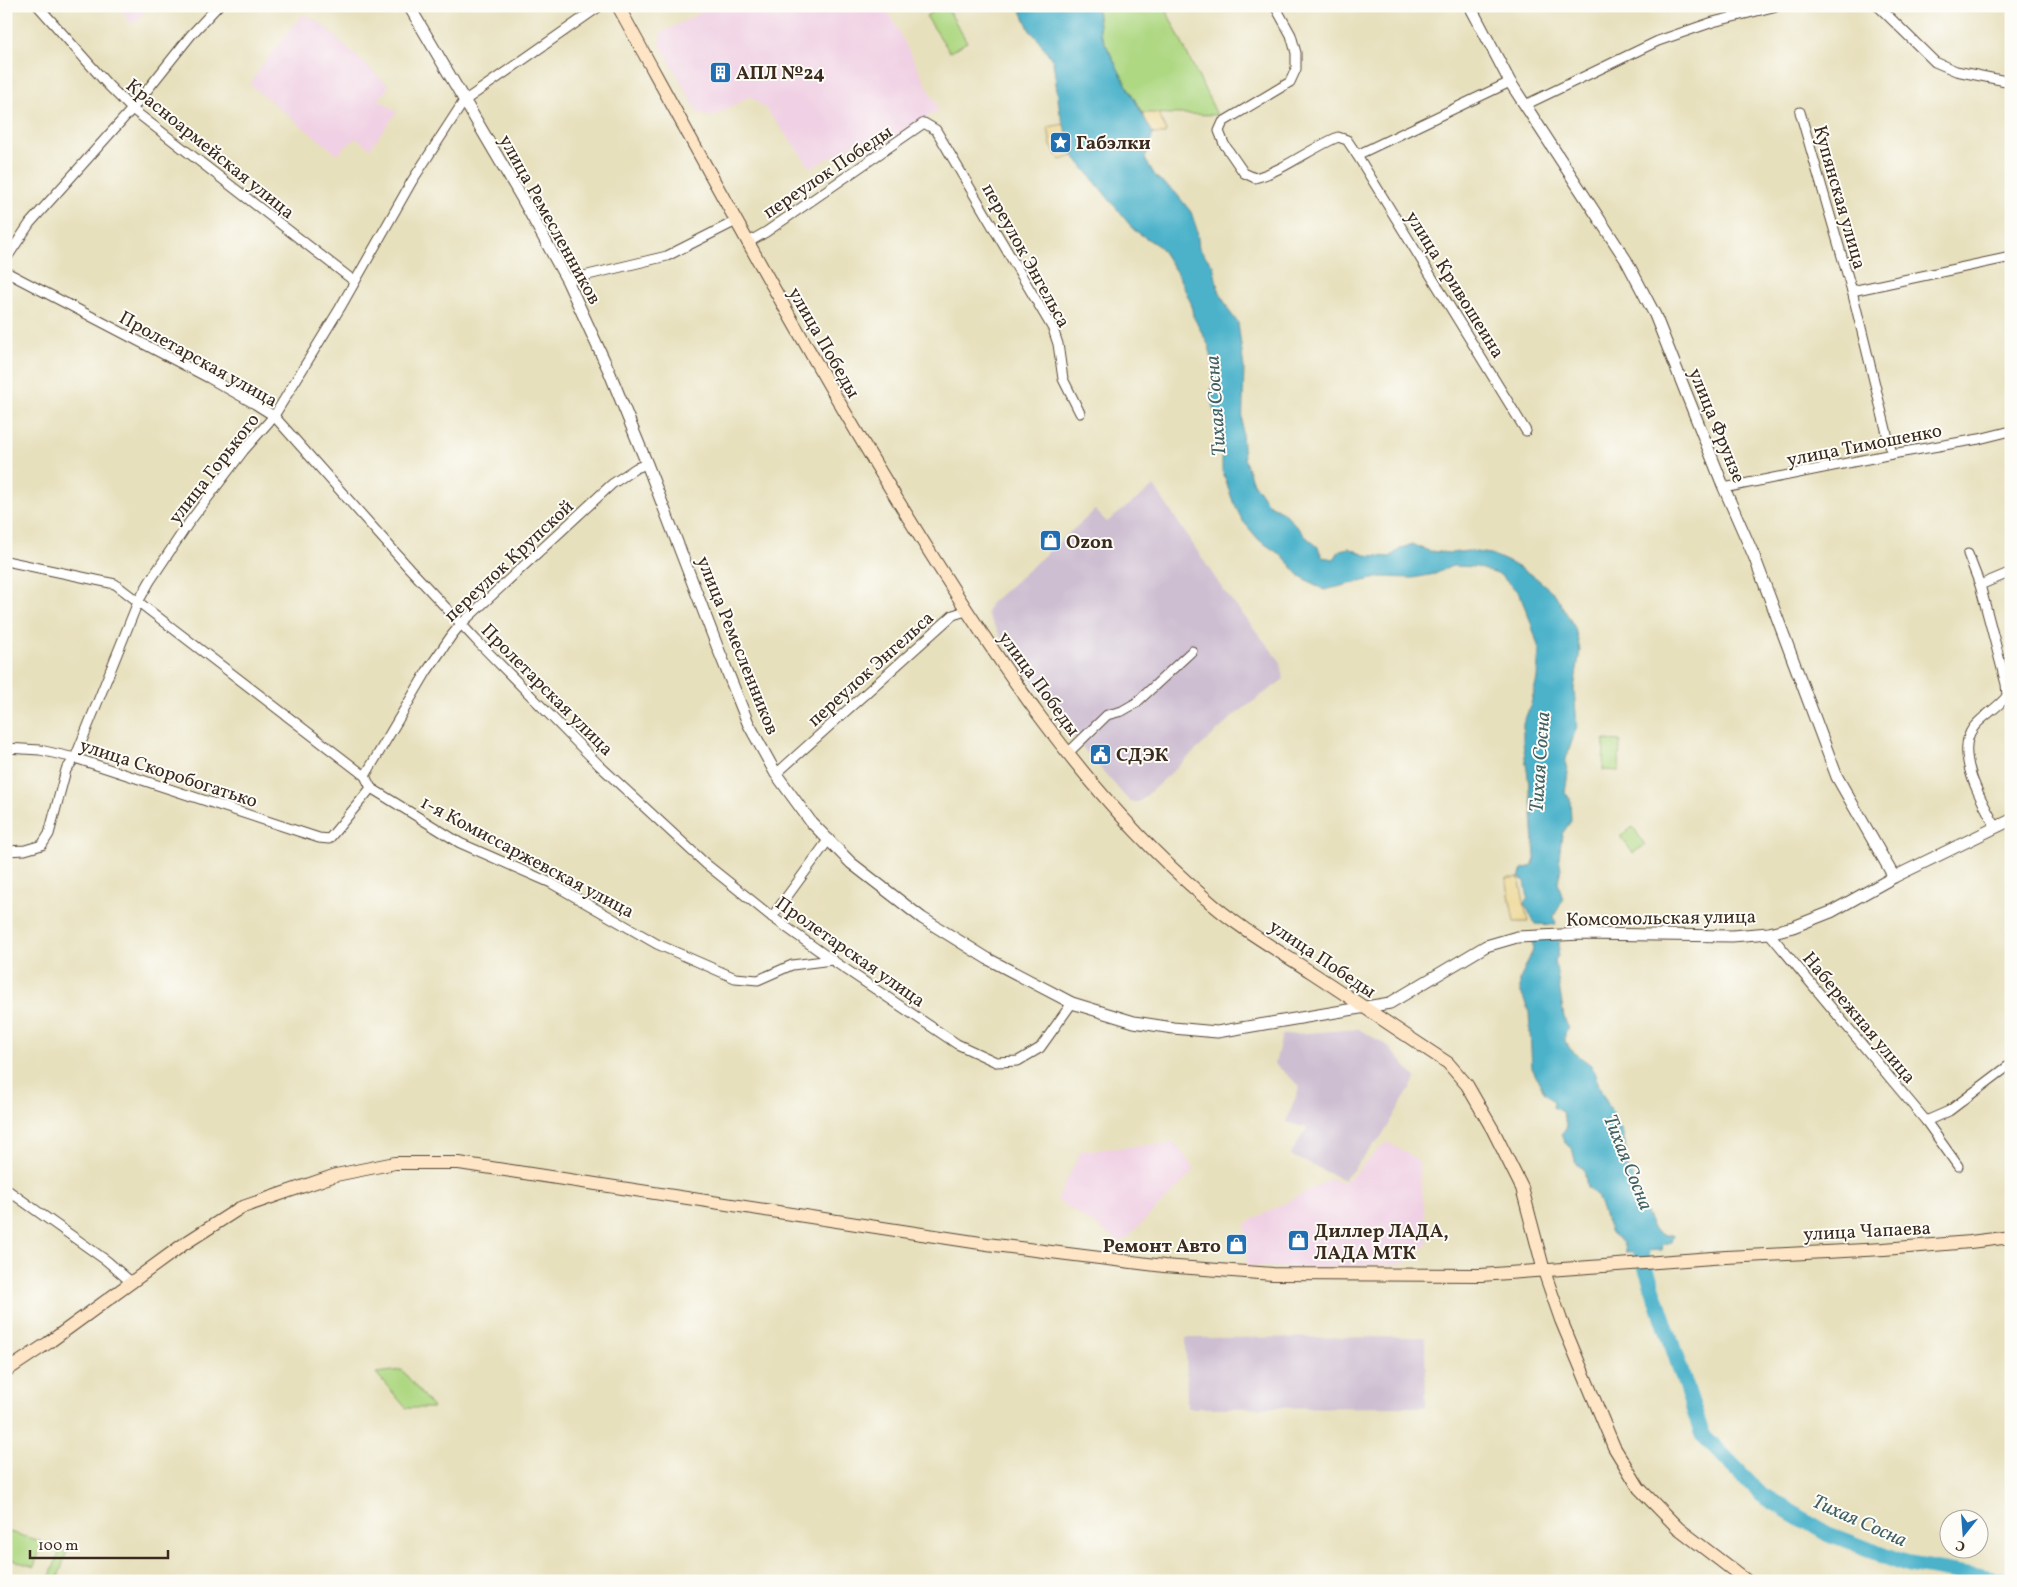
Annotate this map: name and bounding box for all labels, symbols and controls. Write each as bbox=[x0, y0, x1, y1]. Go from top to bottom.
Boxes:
building icon: АПЛ №24 bbox=[708, 60, 732, 84]
place label: АПЛ №24 bbox=[736, 61, 825, 87]
street label: Красноармейская улица bbox=[120, 73, 300, 226]
street label: переулок Победы bbox=[758, 120, 898, 226]
street label: Купянская улица bbox=[1806, 123, 1872, 272]
street label: улица Ремесленников bbox=[492, 130, 607, 310]
place icon: Габэлки bbox=[1048, 130, 1072, 154]
place label: Габэлки bbox=[1076, 131, 1151, 157]
street label: переулок Энгельса bbox=[975, 179, 1076, 333]
street label: улица Кривошеина bbox=[1398, 206, 1510, 364]
street label: улица Победы bbox=[781, 283, 866, 403]
street label: Пролетарская улица bbox=[114, 305, 282, 414]
water label: Тихая Сосна bbox=[1200, 355, 1234, 457]
street label: улица Фрунзе bbox=[1681, 364, 1751, 487]
street label: улица Горького bbox=[163, 408, 266, 530]
street label: улица Тимошенко bbox=[1785, 418, 1944, 474]
street label: переулок Крупской bbox=[439, 494, 580, 629]
shop icon: Ozon bbox=[1038, 529, 1062, 553]
place label: Ozon bbox=[1066, 530, 1113, 556]
street label: улица Ремесленников bbox=[689, 553, 785, 739]
street label: переулок Энгельса bbox=[803, 606, 940, 733]
street label: Пролетарская улица bbox=[475, 618, 619, 762]
street label: улица Победы bbox=[991, 626, 1085, 742]
water label: Тихая Сосна bbox=[1524, 711, 1558, 813]
street label: улица Скоробогатько bbox=[76, 733, 261, 815]
public building icon: СДЭК bbox=[1088, 742, 1112, 766]
place label: СДЭК bbox=[1116, 743, 1169, 769]
street label: 1-я Комиссаржевская улица bbox=[415, 790, 639, 925]
street label: Пролетарская улица bbox=[770, 891, 930, 1014]
street label: Комсомольская улица bbox=[1566, 904, 1756, 934]
street label: улица Победы bbox=[1263, 914, 1381, 1005]
street label: Набережная улица bbox=[1796, 947, 1921, 1090]
water label: Тихая Сосна bbox=[1595, 1111, 1659, 1215]
street label: улица Чапаева bbox=[1802, 1216, 1932, 1248]
place label: Диллер ЛАДА, ЛАДА МТК bbox=[1314, 1219, 1449, 1267]
shop icon: Диллер ЛАДА, ЛАДА МТК bbox=[1286, 1229, 1310, 1253]
shop icon: Ремонт Авто bbox=[1225, 1233, 1249, 1257]
place label: Ремонт Авто bbox=[1103, 1234, 1221, 1260]
water label: Тихая Сосна bbox=[1807, 1489, 1911, 1555]
north arrow bbox=[1940, 1510, 1990, 1560]
scale bar bbox=[30, 1527, 168, 1559]
text: С bbox=[1954, 1535, 1968, 1555]
text: 100 m bbox=[38, 1536, 78, 1557]

